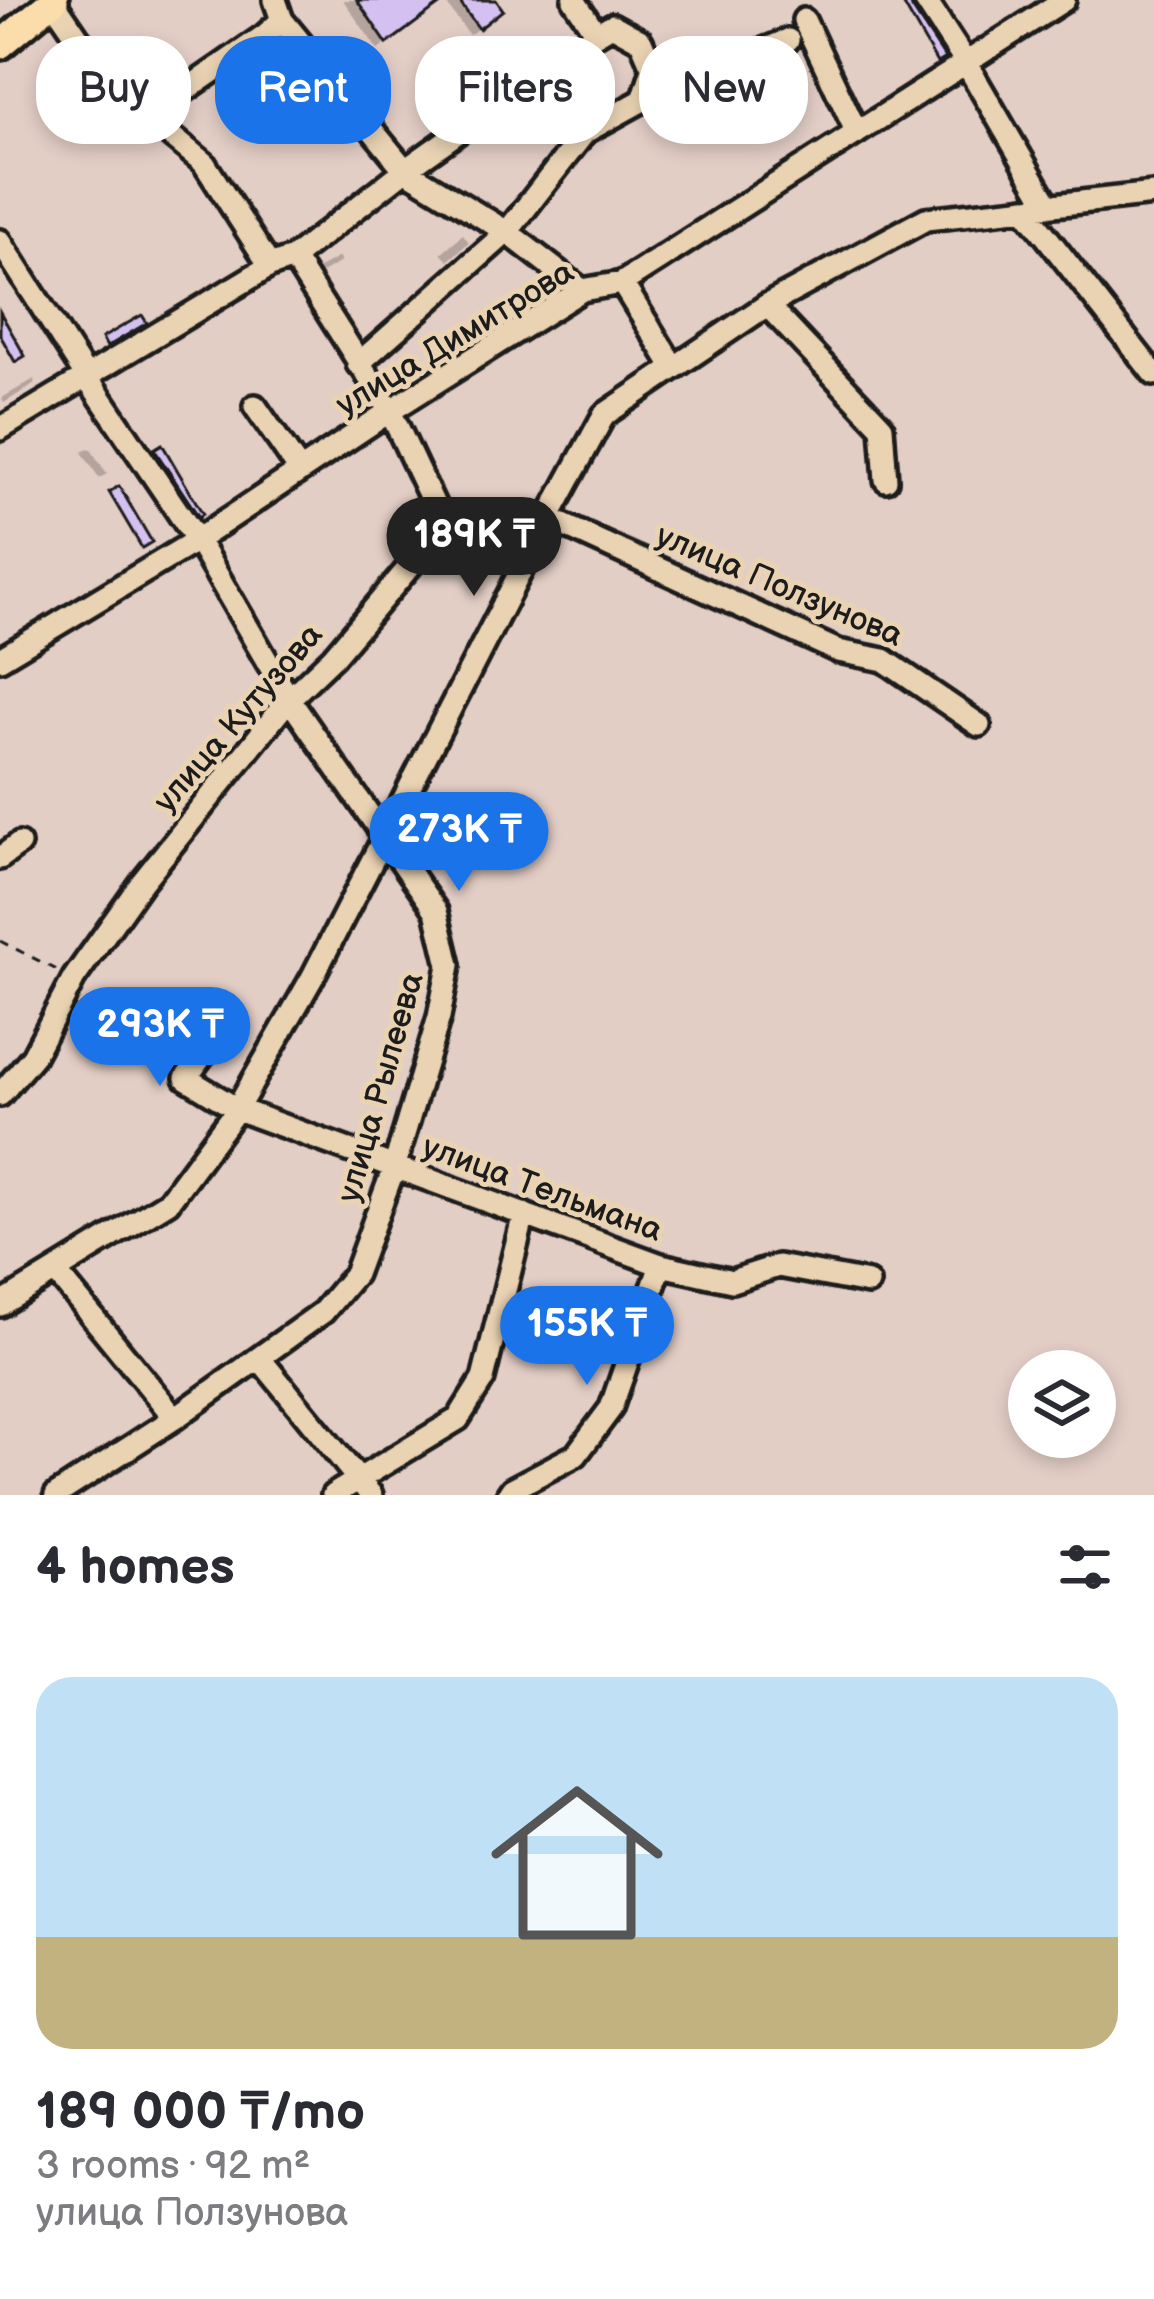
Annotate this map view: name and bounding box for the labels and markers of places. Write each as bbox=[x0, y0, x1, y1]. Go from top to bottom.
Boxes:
pin: 189K ₸ bbox=[376, 497, 572, 599]
pin: 273K ₸ bbox=[361, 792, 557, 894]
pin: 293K ₸ bbox=[62, 987, 258, 1089]
pin: 155K ₸ bbox=[489, 1286, 685, 1388]

